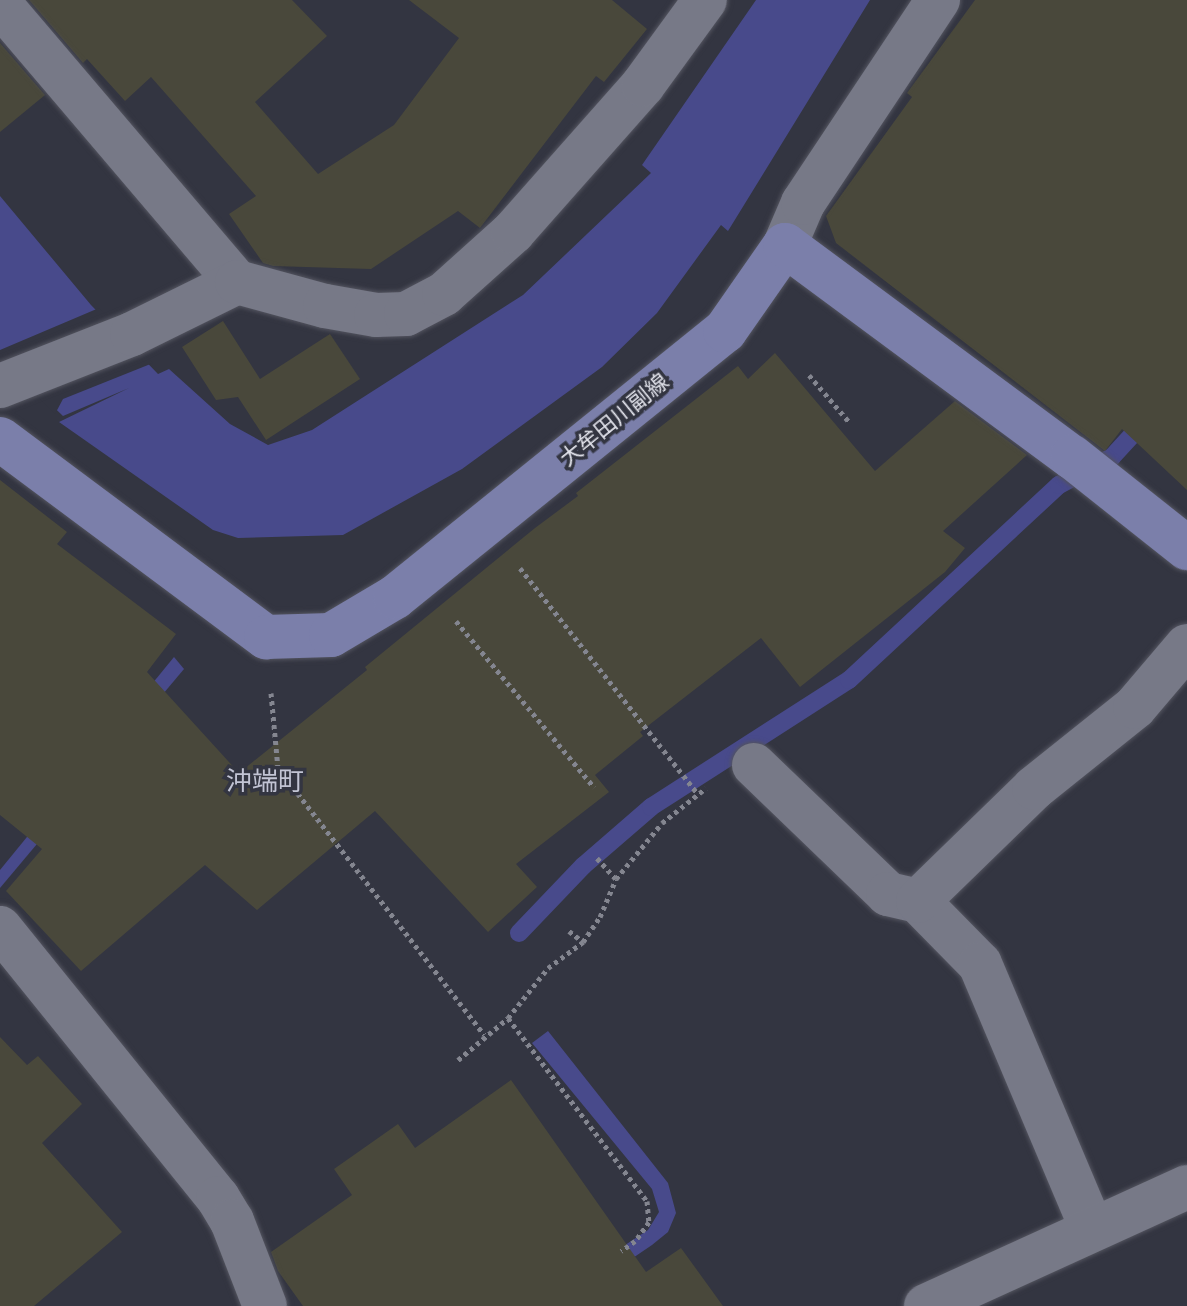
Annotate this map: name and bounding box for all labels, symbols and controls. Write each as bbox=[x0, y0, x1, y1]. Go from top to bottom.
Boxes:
street label: 大牟田川副線 bbox=[554, 368, 674, 472]
district label: 沖端町 bbox=[226, 766, 304, 798]

